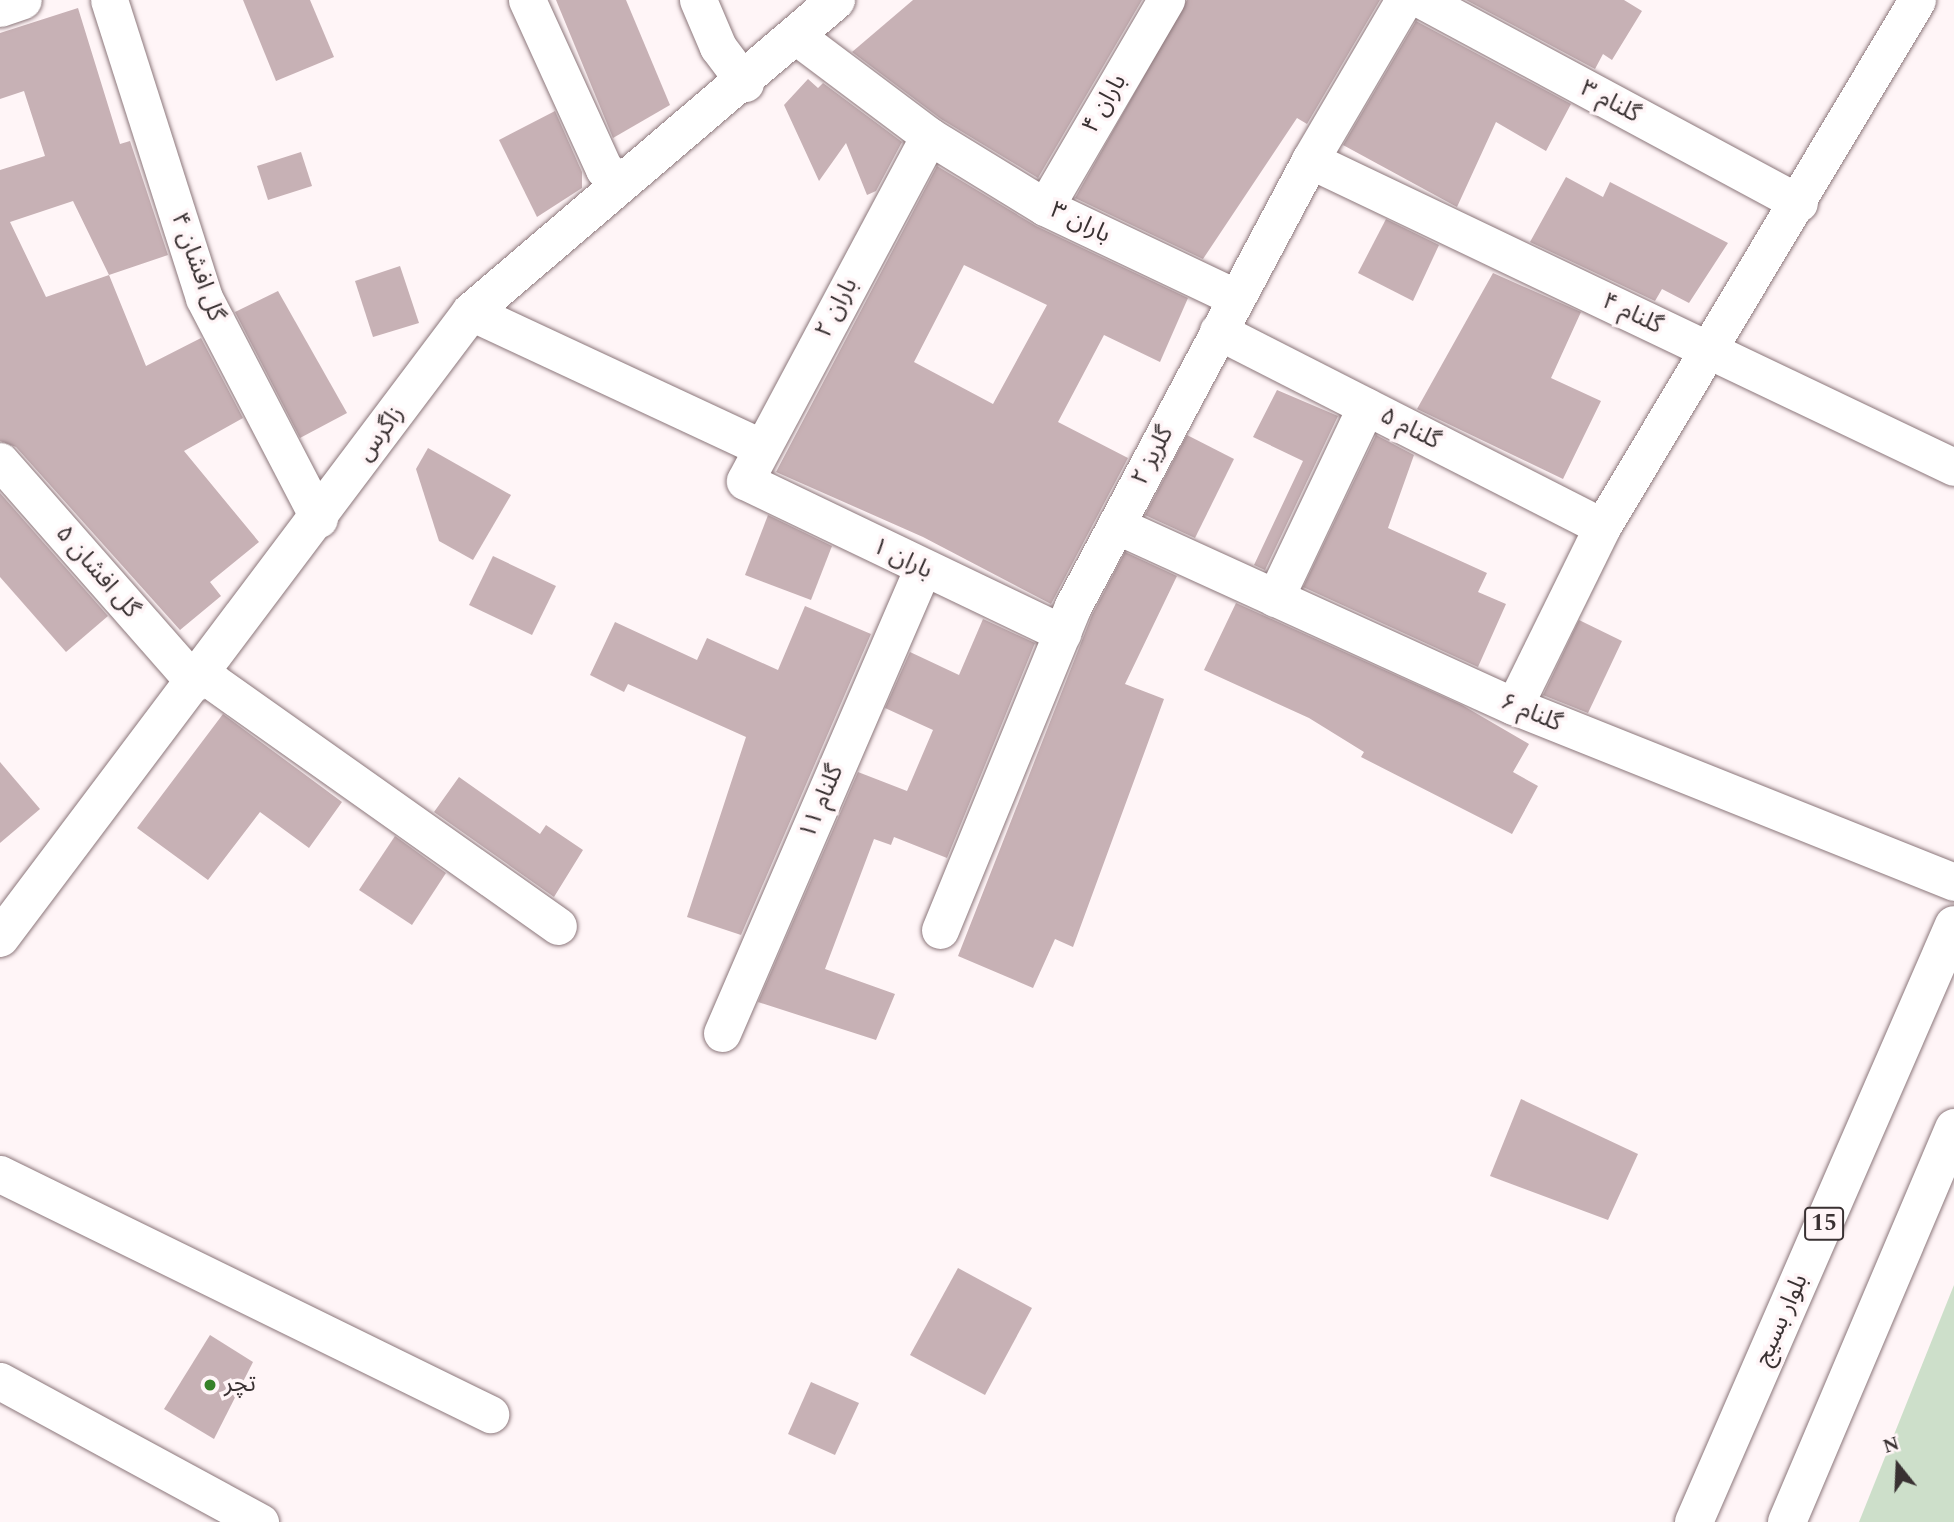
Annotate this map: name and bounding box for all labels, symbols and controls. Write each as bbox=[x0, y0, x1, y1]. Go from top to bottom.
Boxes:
street label: باران ۴ bbox=[1077, 69, 1133, 139]
street label: گلنام ۳ bbox=[1575, 74, 1645, 130]
street label: باران ۳ bbox=[1045, 196, 1115, 250]
street label: گل افشان ۴ bbox=[164, 209, 230, 325]
street label: باران ۲ bbox=[809, 273, 865, 343]
street label: گلنام ۴ bbox=[1597, 287, 1667, 341]
street label: زاگرس bbox=[351, 401, 411, 467]
street label: گلنام ۵ bbox=[1375, 402, 1445, 456]
street label: گلریز ۲ bbox=[1126, 422, 1180, 490]
street label: گل افشان ۵ bbox=[49, 520, 145, 624]
street label: باران ۱ bbox=[867, 532, 937, 586]
street label: گلنام ۶ bbox=[1496, 687, 1566, 739]
street label: گلنام ۱۱ bbox=[794, 761, 850, 843]
road number: 15 bbox=[1803, 1204, 1845, 1244]
street label: بلوار بسیج bbox=[1749, 1270, 1815, 1370]
place label: تچر bbox=[224, 1371, 256, 1399]
marker: تچر bbox=[202, 1377, 218, 1393]
text: N bbox=[1879, 1429, 1903, 1462]
north arrow bbox=[1863, 1431, 1933, 1501]

